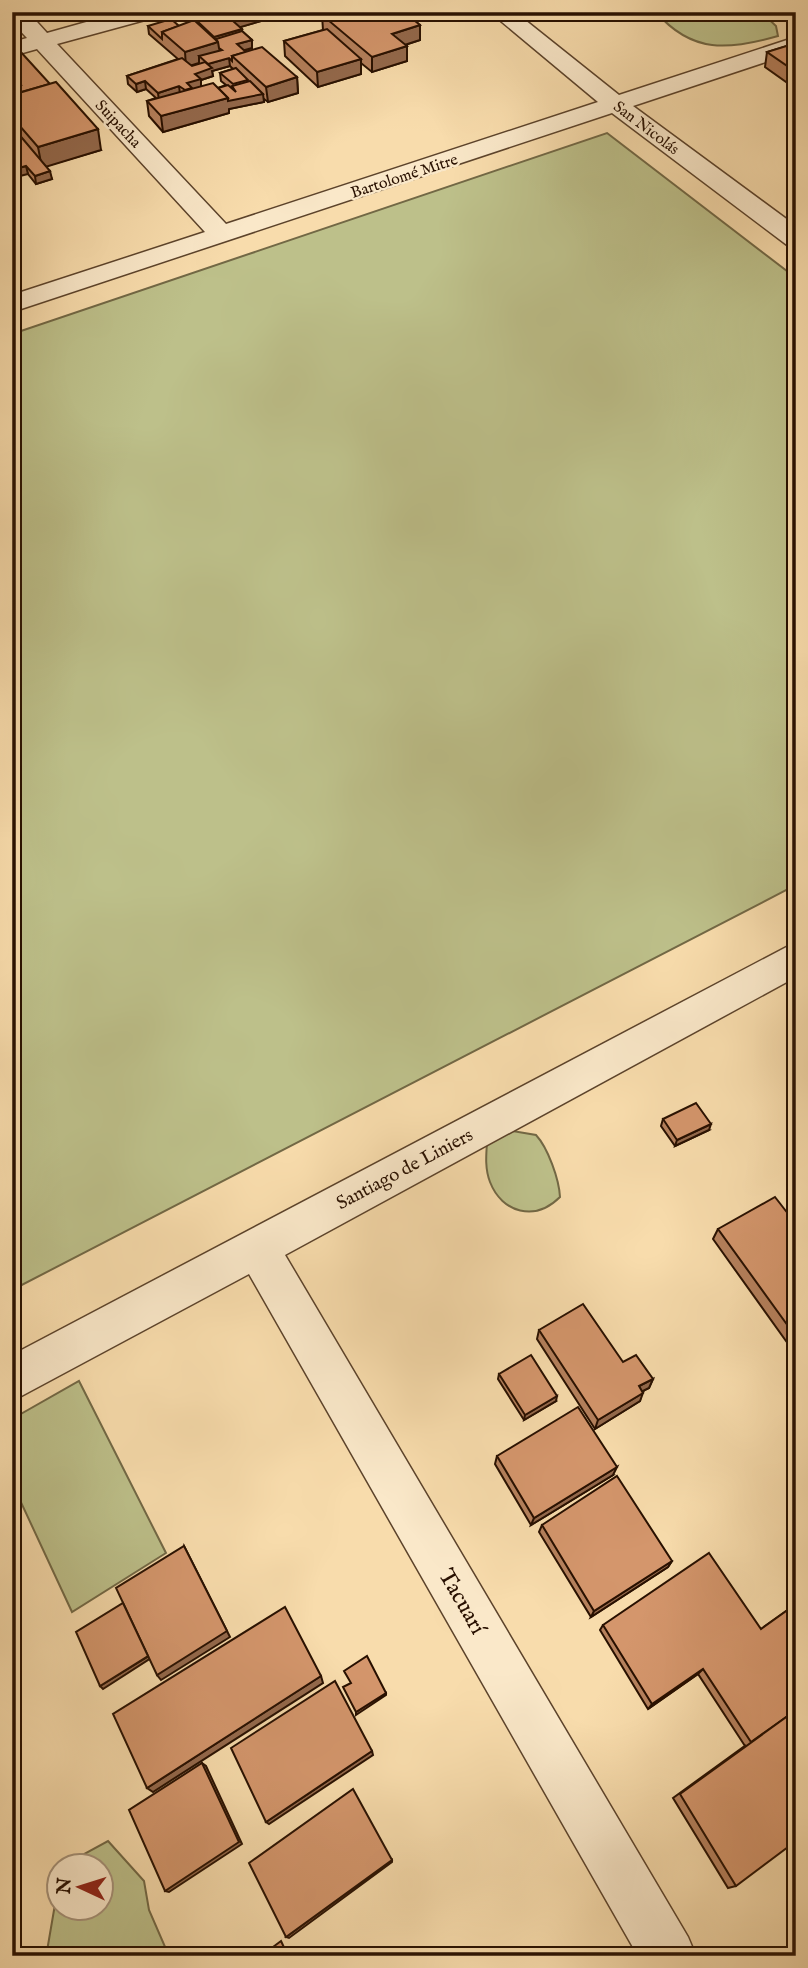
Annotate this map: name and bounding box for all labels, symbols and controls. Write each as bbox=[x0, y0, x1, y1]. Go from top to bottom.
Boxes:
street label: Suipacha bbox=[90, 96, 145, 153]
street label: San Nicolás bbox=[609, 97, 683, 160]
street label: Bartolomé Mitre bbox=[349, 150, 461, 204]
street label: Santiago de Liniers bbox=[332, 1124, 477, 1216]
street label: Tacuarí bbox=[431, 1564, 493, 1641]
north arrow bbox=[46, 1853, 116, 1923]
text: N bbox=[52, 1876, 78, 1896]

